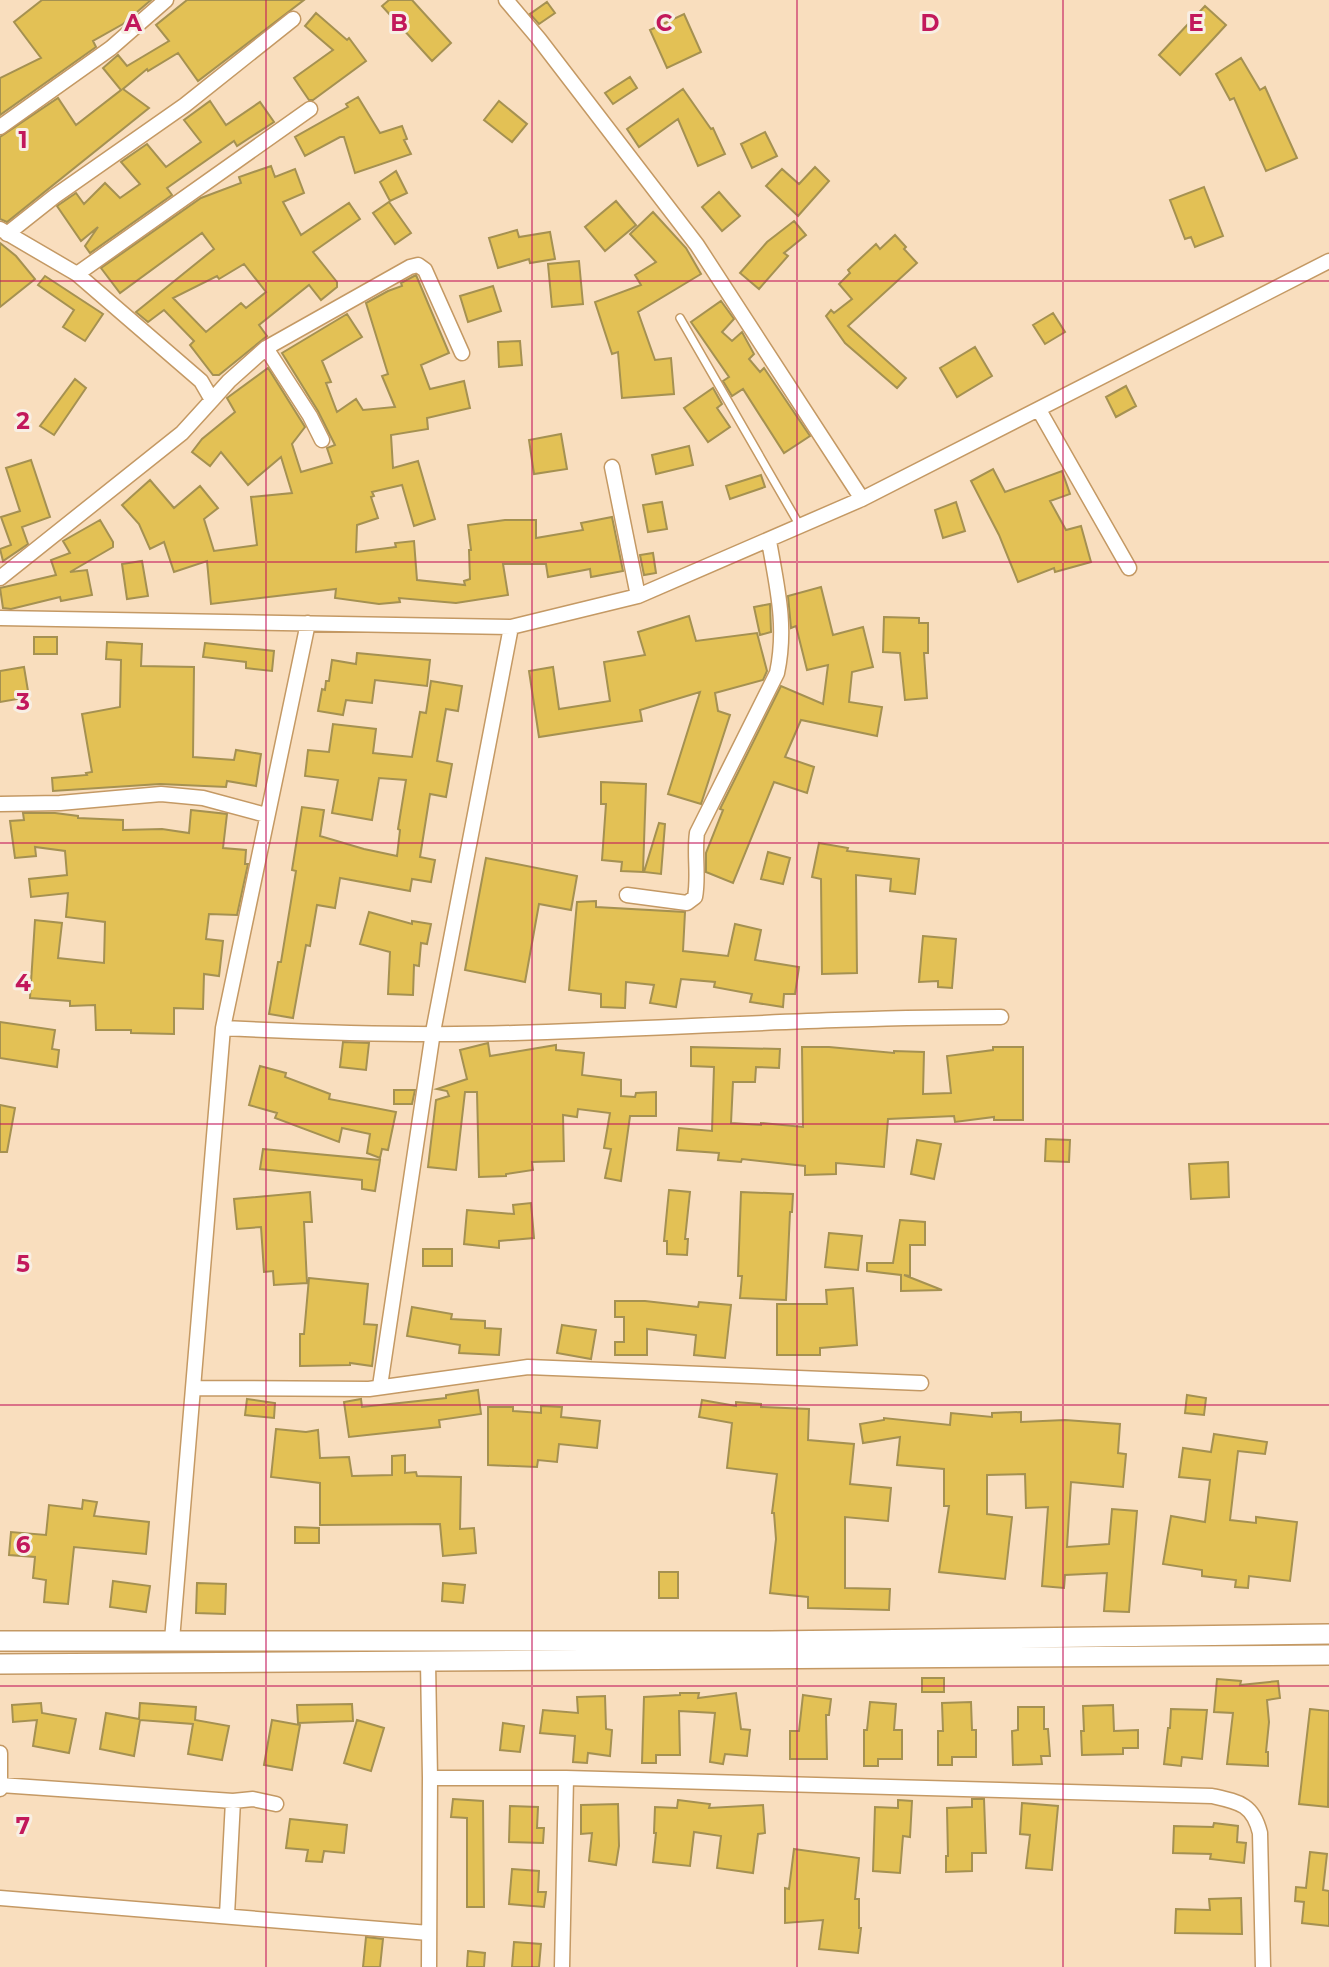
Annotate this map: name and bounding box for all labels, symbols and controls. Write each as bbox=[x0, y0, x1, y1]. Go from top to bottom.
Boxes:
text: A bbox=[123, 9, 142, 37]
text: B bbox=[390, 9, 408, 37]
text: C bbox=[656, 9, 673, 37]
text: D bbox=[921, 9, 940, 37]
text: E bbox=[1188, 9, 1204, 37]
text: 1 bbox=[18, 126, 28, 154]
text: 2 bbox=[16, 407, 30, 435]
text: 3 bbox=[15, 688, 30, 716]
text: 4 bbox=[15, 969, 31, 997]
text: 5 bbox=[16, 1250, 30, 1278]
text: 6 bbox=[16, 1531, 31, 1559]
text: 7 bbox=[16, 1812, 30, 1840]

